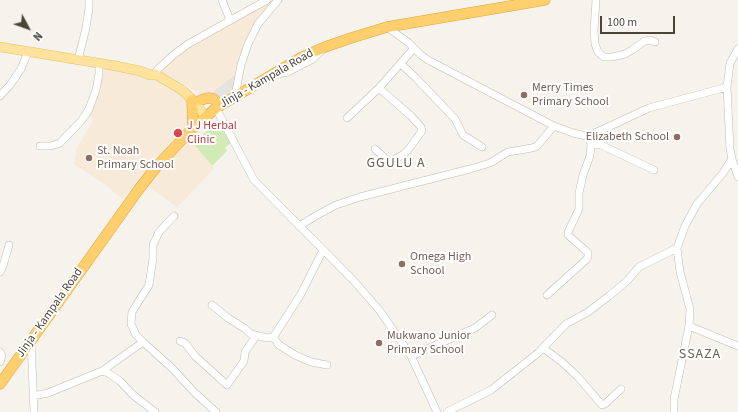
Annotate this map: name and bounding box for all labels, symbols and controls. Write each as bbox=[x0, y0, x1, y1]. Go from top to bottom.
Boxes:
north arrow bbox=[8, 8, 48, 48]
scale bar bbox=[602, 8, 677, 34]
text: 100 m bbox=[607, 14, 637, 31]
text: N bbox=[29, 29, 46, 44]
street label: Jinja - Kampala Road bbox=[218, 46, 316, 112]
place label: Merry Times Primary School bbox=[532, 81, 609, 109]
marker: Merry Times Primary School bbox=[519, 90, 529, 100]
place label: J J Herbal Clinic bbox=[187, 119, 237, 147]
marker: J J Herbal Clinic bbox=[172, 127, 184, 139]
place label: Elizabeth School bbox=[586, 130, 669, 144]
marker: Elizabeth School bbox=[672, 132, 682, 142]
place label: St. Noah Primary School bbox=[97, 144, 174, 172]
marker: St. Noah Primary School bbox=[84, 153, 94, 163]
district label: GGULU A bbox=[366, 156, 426, 172]
place label: Omega High School bbox=[410, 250, 471, 278]
marker: Omega High School bbox=[397, 259, 407, 269]
street label: Jinja - Kampala Road bbox=[14, 266, 86, 360]
place label: Mukwano Junior Primary School bbox=[387, 329, 471, 357]
marker: Mukwano Junior Primary School bbox=[374, 338, 384, 348]
district label: SSAZA bbox=[679, 347, 721, 363]

